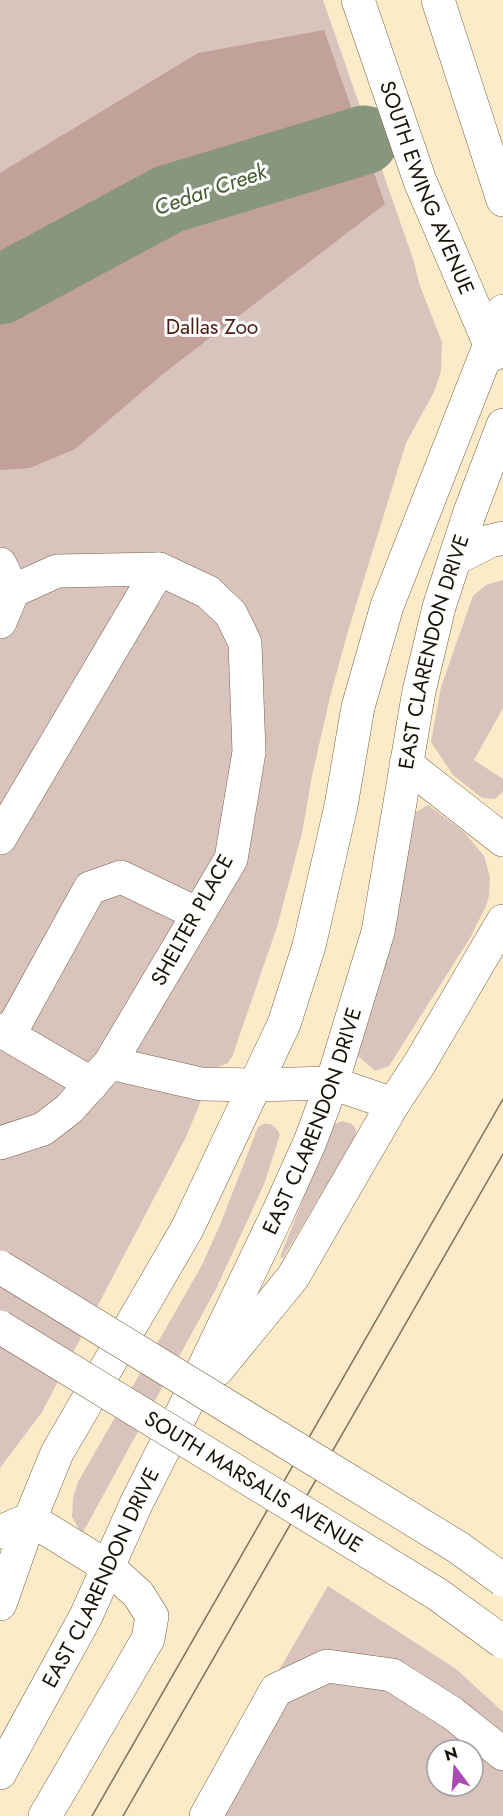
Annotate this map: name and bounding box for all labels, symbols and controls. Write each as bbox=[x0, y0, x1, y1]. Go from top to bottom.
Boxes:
street label: SOUTH EWING AVENUE bbox=[372, 77, 482, 299]
water label: Cedar Creek bbox=[150, 154, 272, 223]
park label: Dallas Zoo bbox=[166, 312, 258, 342]
street label: EAST CLARENDON DRIVE bbox=[391, 531, 477, 772]
street label: SHELTER PLACE bbox=[143, 849, 241, 991]
street label: EAST CLARENDON DRIVE bbox=[255, 1004, 369, 1239]
street label: SOUTH MARSALIS AVENUE bbox=[139, 1404, 368, 1560]
street label: EAST CLARENDON DRIVE bbox=[35, 1463, 167, 1693]
north arrow bbox=[425, 1738, 485, 1798]
text: N bbox=[442, 1741, 460, 1767]

